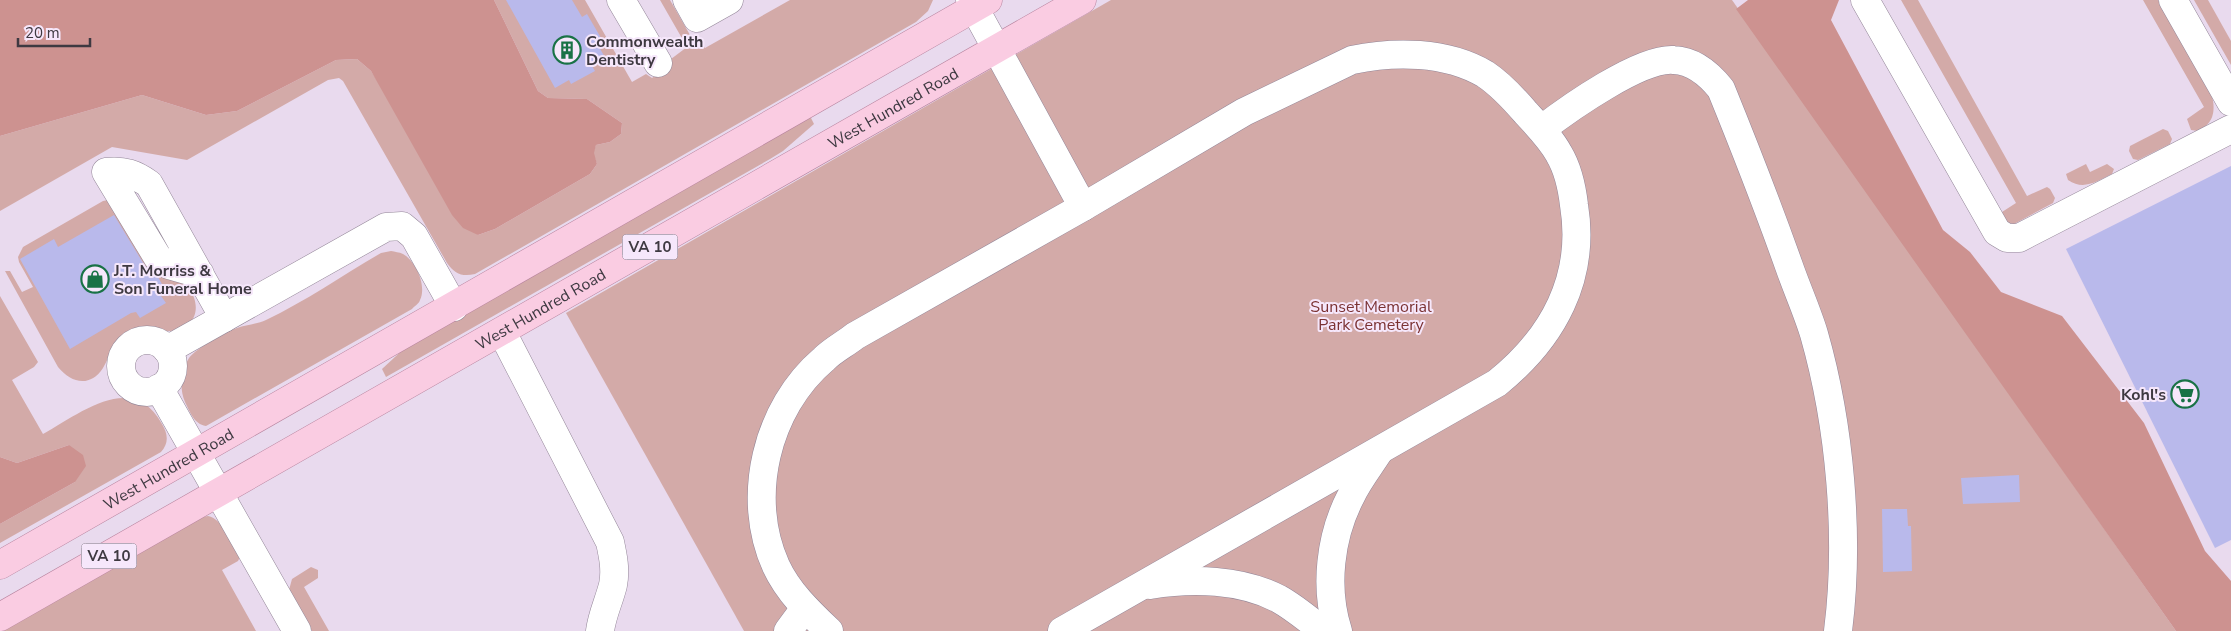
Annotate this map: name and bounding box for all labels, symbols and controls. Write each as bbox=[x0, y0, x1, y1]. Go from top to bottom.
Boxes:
scale bar bbox=[18, 15, 90, 47]
text: 20 m bbox=[25, 23, 60, 43]
place label: Commonwealth Dentistry bbox=[586, 31, 703, 71]
building icon: Commonwealth Dentistry bbox=[552, 35, 582, 65]
street label: West Hundred Road bbox=[824, 63, 963, 155]
road number: VA 10 bbox=[622, 234, 678, 260]
place label: J.T. Morriss & Son Funeral Home bbox=[113, 260, 252, 300]
shop icon: J.T. Morriss & Son Funeral Home bbox=[80, 264, 110, 294]
street label: West Hundred Road bbox=[472, 264, 610, 356]
park label: Sunset Memorial Park Cemetery bbox=[1310, 296, 1432, 336]
supermarket icon: Kohl's bbox=[2170, 379, 2200, 409]
place label: Kohl's bbox=[2121, 384, 2166, 406]
street label: West Hundred Road bbox=[100, 424, 238, 516]
road number: VA 10 bbox=[82, 544, 136, 568]

